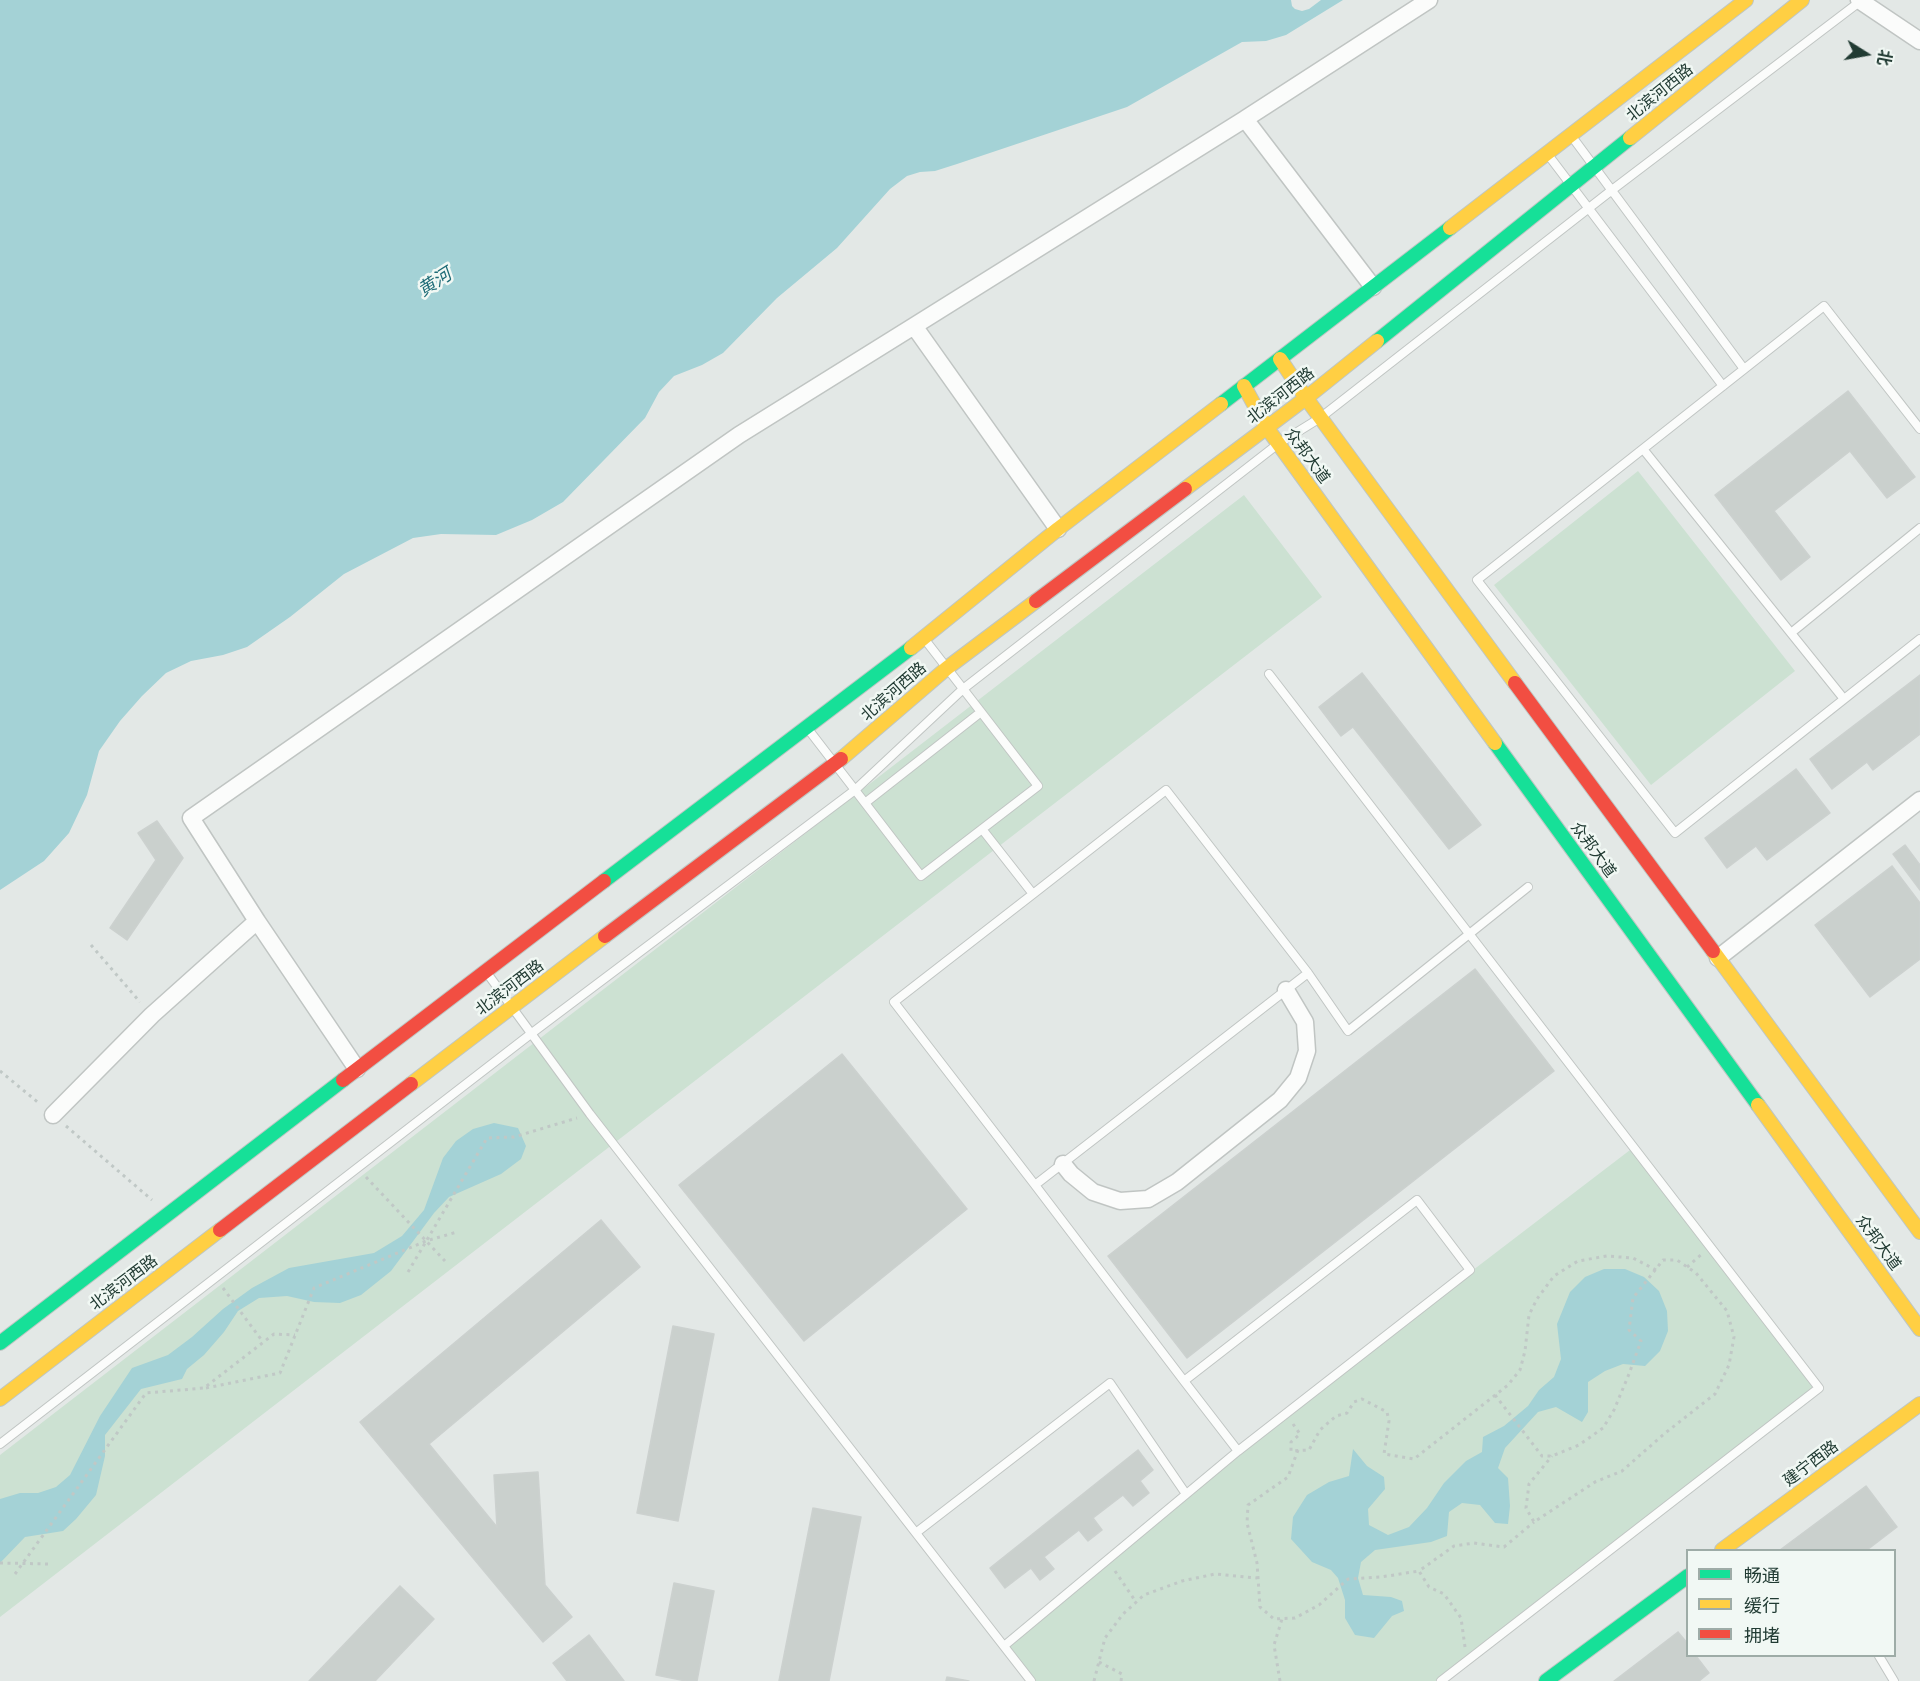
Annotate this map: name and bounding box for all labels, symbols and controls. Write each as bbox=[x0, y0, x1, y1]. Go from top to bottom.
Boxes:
north arrow bbox=[1836, 24, 1896, 84]
text: 北 bbox=[1873, 48, 1895, 67]
street label: 北滨河西路 bbox=[1623, 60, 1697, 126]
water label: 黄河 bbox=[414, 264, 456, 302]
street label: 北滨河西路 bbox=[1244, 364, 1318, 428]
street label: 众邦大道 bbox=[1280, 424, 1334, 488]
street label: 北滨河西路 bbox=[858, 659, 930, 725]
street label: 众邦大道 bbox=[1566, 818, 1620, 882]
street label: 北滨河西路 bbox=[472, 956, 548, 1020]
street label: 众邦大道 bbox=[1851, 1211, 1905, 1275]
street label: 北滨河西路 bbox=[86, 1251, 162, 1315]
street label: 建宁西路 bbox=[1780, 1437, 1842, 1491]
legend bbox=[1686, 1549, 1896, 1657]
text: 畅通 bbox=[1744, 1565, 1780, 1587]
text: 缓行 bbox=[1744, 1595, 1780, 1617]
text: 拥堵 bbox=[1744, 1625, 1780, 1647]

